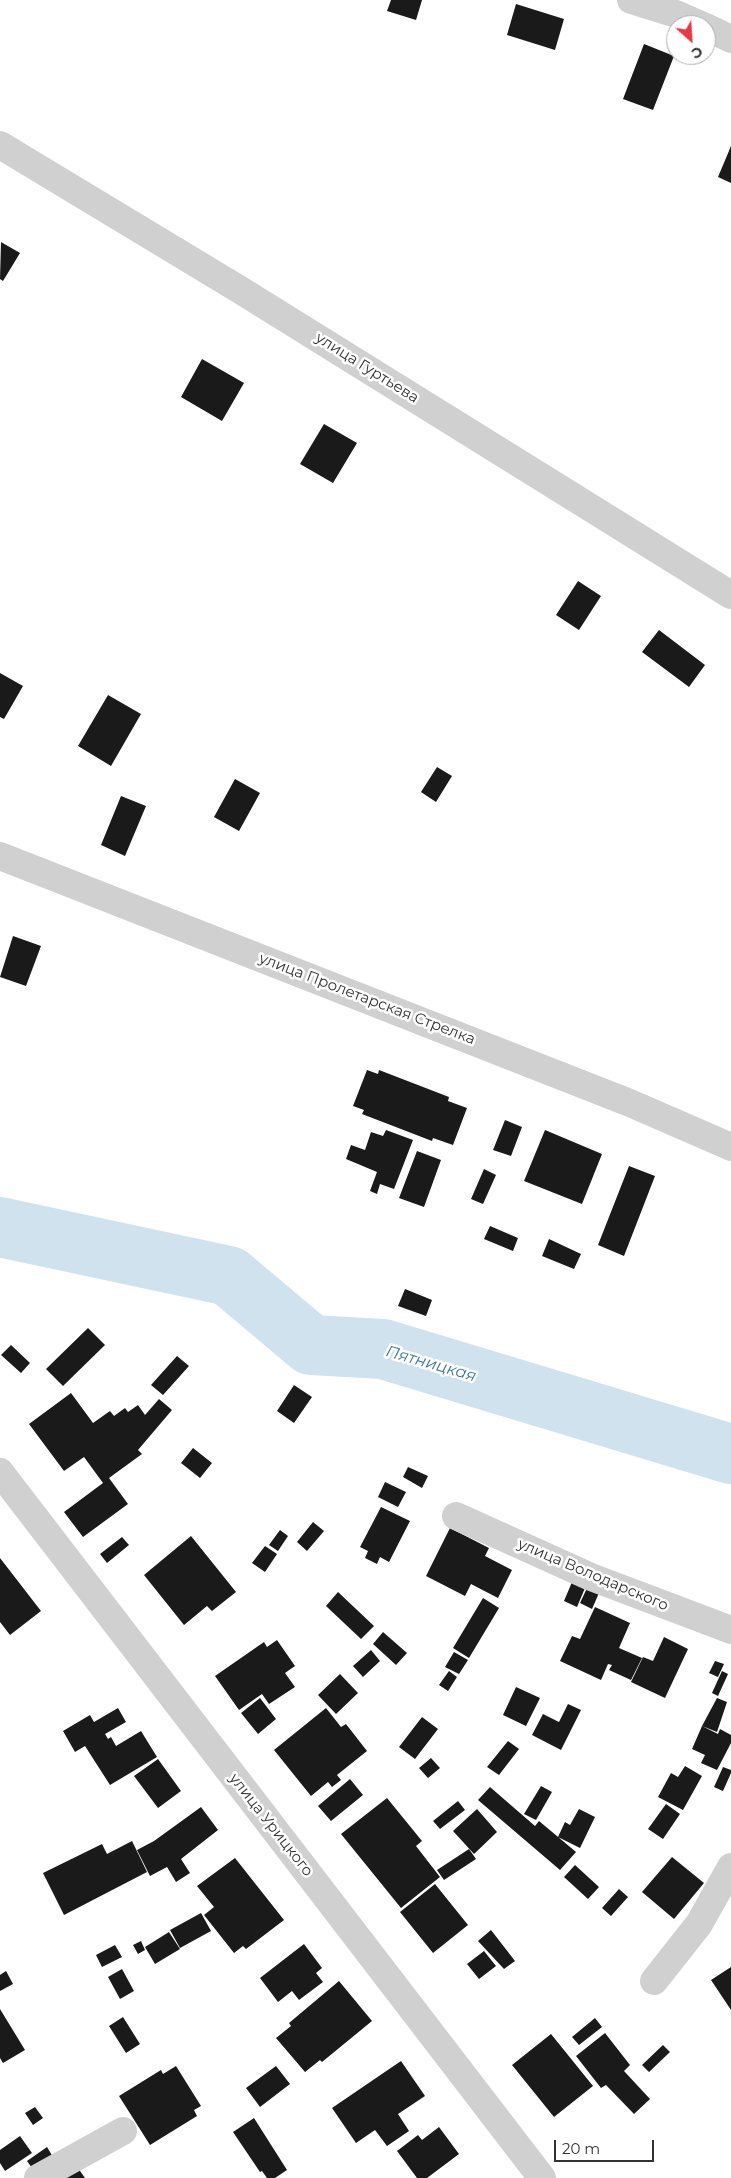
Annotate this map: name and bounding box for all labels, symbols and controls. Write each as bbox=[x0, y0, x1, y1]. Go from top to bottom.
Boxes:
north arrow bbox=[666, 15, 716, 65]
text: С bbox=[689, 42, 706, 63]
street label: улица Гуртьева bbox=[312, 329, 422, 407]
street label: улица Пролетарская Стрелка bbox=[256, 949, 478, 1049]
water label: Пятницкая bbox=[384, 1342, 478, 1386]
street label: улица Володарского bbox=[515, 1535, 671, 1615]
street label: улица Урицкого bbox=[225, 1770, 317, 1880]
scale bar bbox=[556, 2130, 656, 2162]
text: 20 m bbox=[562, 2139, 600, 2158]

